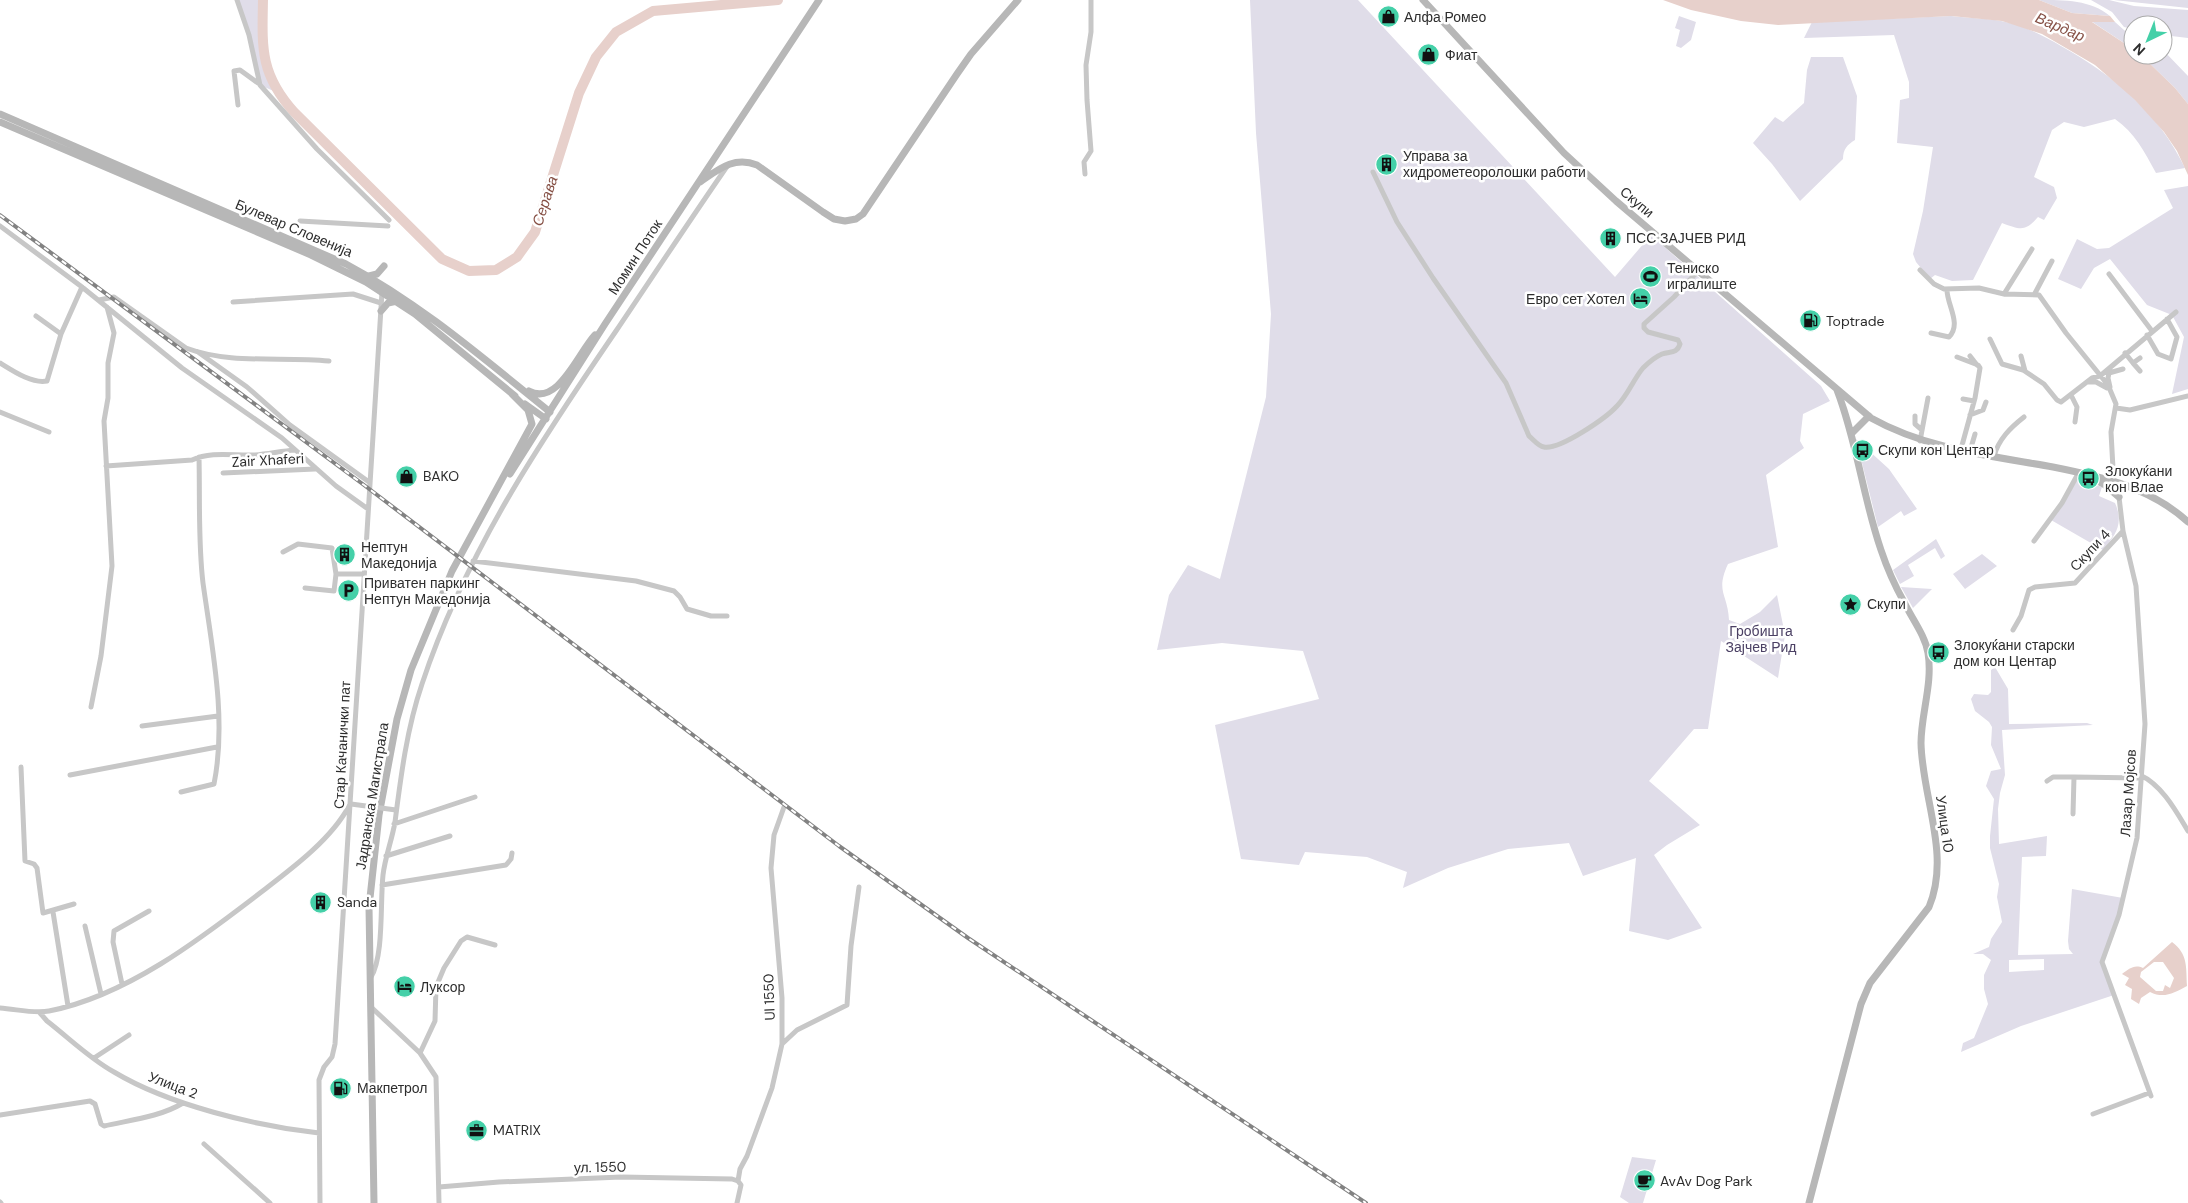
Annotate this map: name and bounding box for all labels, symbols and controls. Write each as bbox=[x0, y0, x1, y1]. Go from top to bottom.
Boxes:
shop icon: Алфа Ромео bbox=[1376, 5, 1400, 29]
place label: Алфа Ромео bbox=[1404, 8, 1486, 26]
water label: Вардар bbox=[2032, 8, 2088, 46]
north arrow bbox=[2123, 15, 2173, 65]
text: N bbox=[2129, 39, 2149, 60]
shop icon: Фиат bbox=[1417, 43, 1441, 67]
place label: Фиат bbox=[1445, 46, 1478, 64]
place label: Управа за хидрометеоролошки работи bbox=[1403, 147, 1586, 181]
building icon: Управа за хидрометеоролошки работи bbox=[1375, 152, 1399, 176]
water label: Серава bbox=[528, 173, 562, 229]
street label: Скупи bbox=[1616, 183, 1658, 221]
street label: Булевар Словенија bbox=[233, 195, 356, 261]
street label: Момин Поток bbox=[604, 215, 667, 298]
building icon: ПСС ЗАЈЧЕВ РИД bbox=[1598, 226, 1622, 250]
place label: ПСС ЗАЈЧЕВ РИД bbox=[1626, 229, 1746, 247]
place label: Тениско игралиште bbox=[1667, 259, 1737, 293]
sports icon: Тениско игралиште bbox=[1639, 264, 1663, 288]
hotel icon: Евро сет Хотел bbox=[1629, 287, 1653, 311]
place label: Евро сет Хотел bbox=[1526, 290, 1625, 308]
fuel station icon: Toptrade bbox=[1798, 309, 1822, 333]
place label: Toptrade bbox=[1826, 312, 1884, 330]
bus stop icon: Скупи кон Центар bbox=[1850, 438, 1874, 462]
place label: Скупи кон Центар bbox=[1878, 441, 1994, 459]
street label: Zair Xhaferi bbox=[231, 449, 305, 471]
place label: Злокуќани кон Влае bbox=[2105, 462, 2172, 496]
shop icon: BAKO bbox=[395, 464, 419, 488]
place label: BAKO bbox=[423, 467, 459, 485]
bus stop icon: Злокуќани кон Влае bbox=[2077, 467, 2101, 491]
street label: Cкупи 4 bbox=[2066, 525, 2114, 575]
place label: Нептун Македонија bbox=[361, 538, 437, 572]
building icon: Нептун Македонија bbox=[333, 543, 357, 567]
place label: Приватен паркинг Нептун Македонија bbox=[364, 574, 490, 608]
parking icon: Приватен паркинг Нептун Македонија bbox=[336, 579, 360, 603]
place icon: Скупи bbox=[1839, 592, 1863, 616]
place label: Скупи bbox=[1867, 595, 1906, 613]
park label: Гробишта Зајчев Рид bbox=[1726, 622, 1796, 656]
place label: Злокуќани старски дом кон Центар bbox=[1954, 636, 2075, 670]
bus stop icon: Злокуќани старски дом кон Центар bbox=[1926, 641, 1950, 665]
street label: Стар Качанички пат bbox=[330, 680, 354, 810]
street label: Јадранска Магистрала bbox=[351, 721, 393, 871]
street label: Лазар Мојсов bbox=[2116, 749, 2140, 837]
street label: Улица 10 bbox=[1932, 794, 1958, 854]
building icon: Sanda bbox=[309, 890, 333, 914]
place label: Sanda bbox=[337, 893, 377, 911]
street label: Ul 1550 bbox=[759, 973, 779, 1021]
hotel icon: Луксор bbox=[392, 975, 416, 999]
place label: Луксор bbox=[420, 978, 466, 996]
street label: Улица 2 bbox=[146, 1067, 200, 1103]
fuel station icon: Макпетрол bbox=[329, 1076, 353, 1100]
place label: Макпетрол bbox=[357, 1079, 427, 1097]
office icon: MATRIX bbox=[465, 1118, 489, 1142]
place label: MATRIX bbox=[493, 1121, 541, 1139]
street label: ул. 1550 bbox=[574, 1158, 626, 1176]
cafe icon: AvAv Dog Park bbox=[1632, 1169, 1656, 1193]
place label: AvAv Dog Park bbox=[1660, 1172, 1752, 1190]

